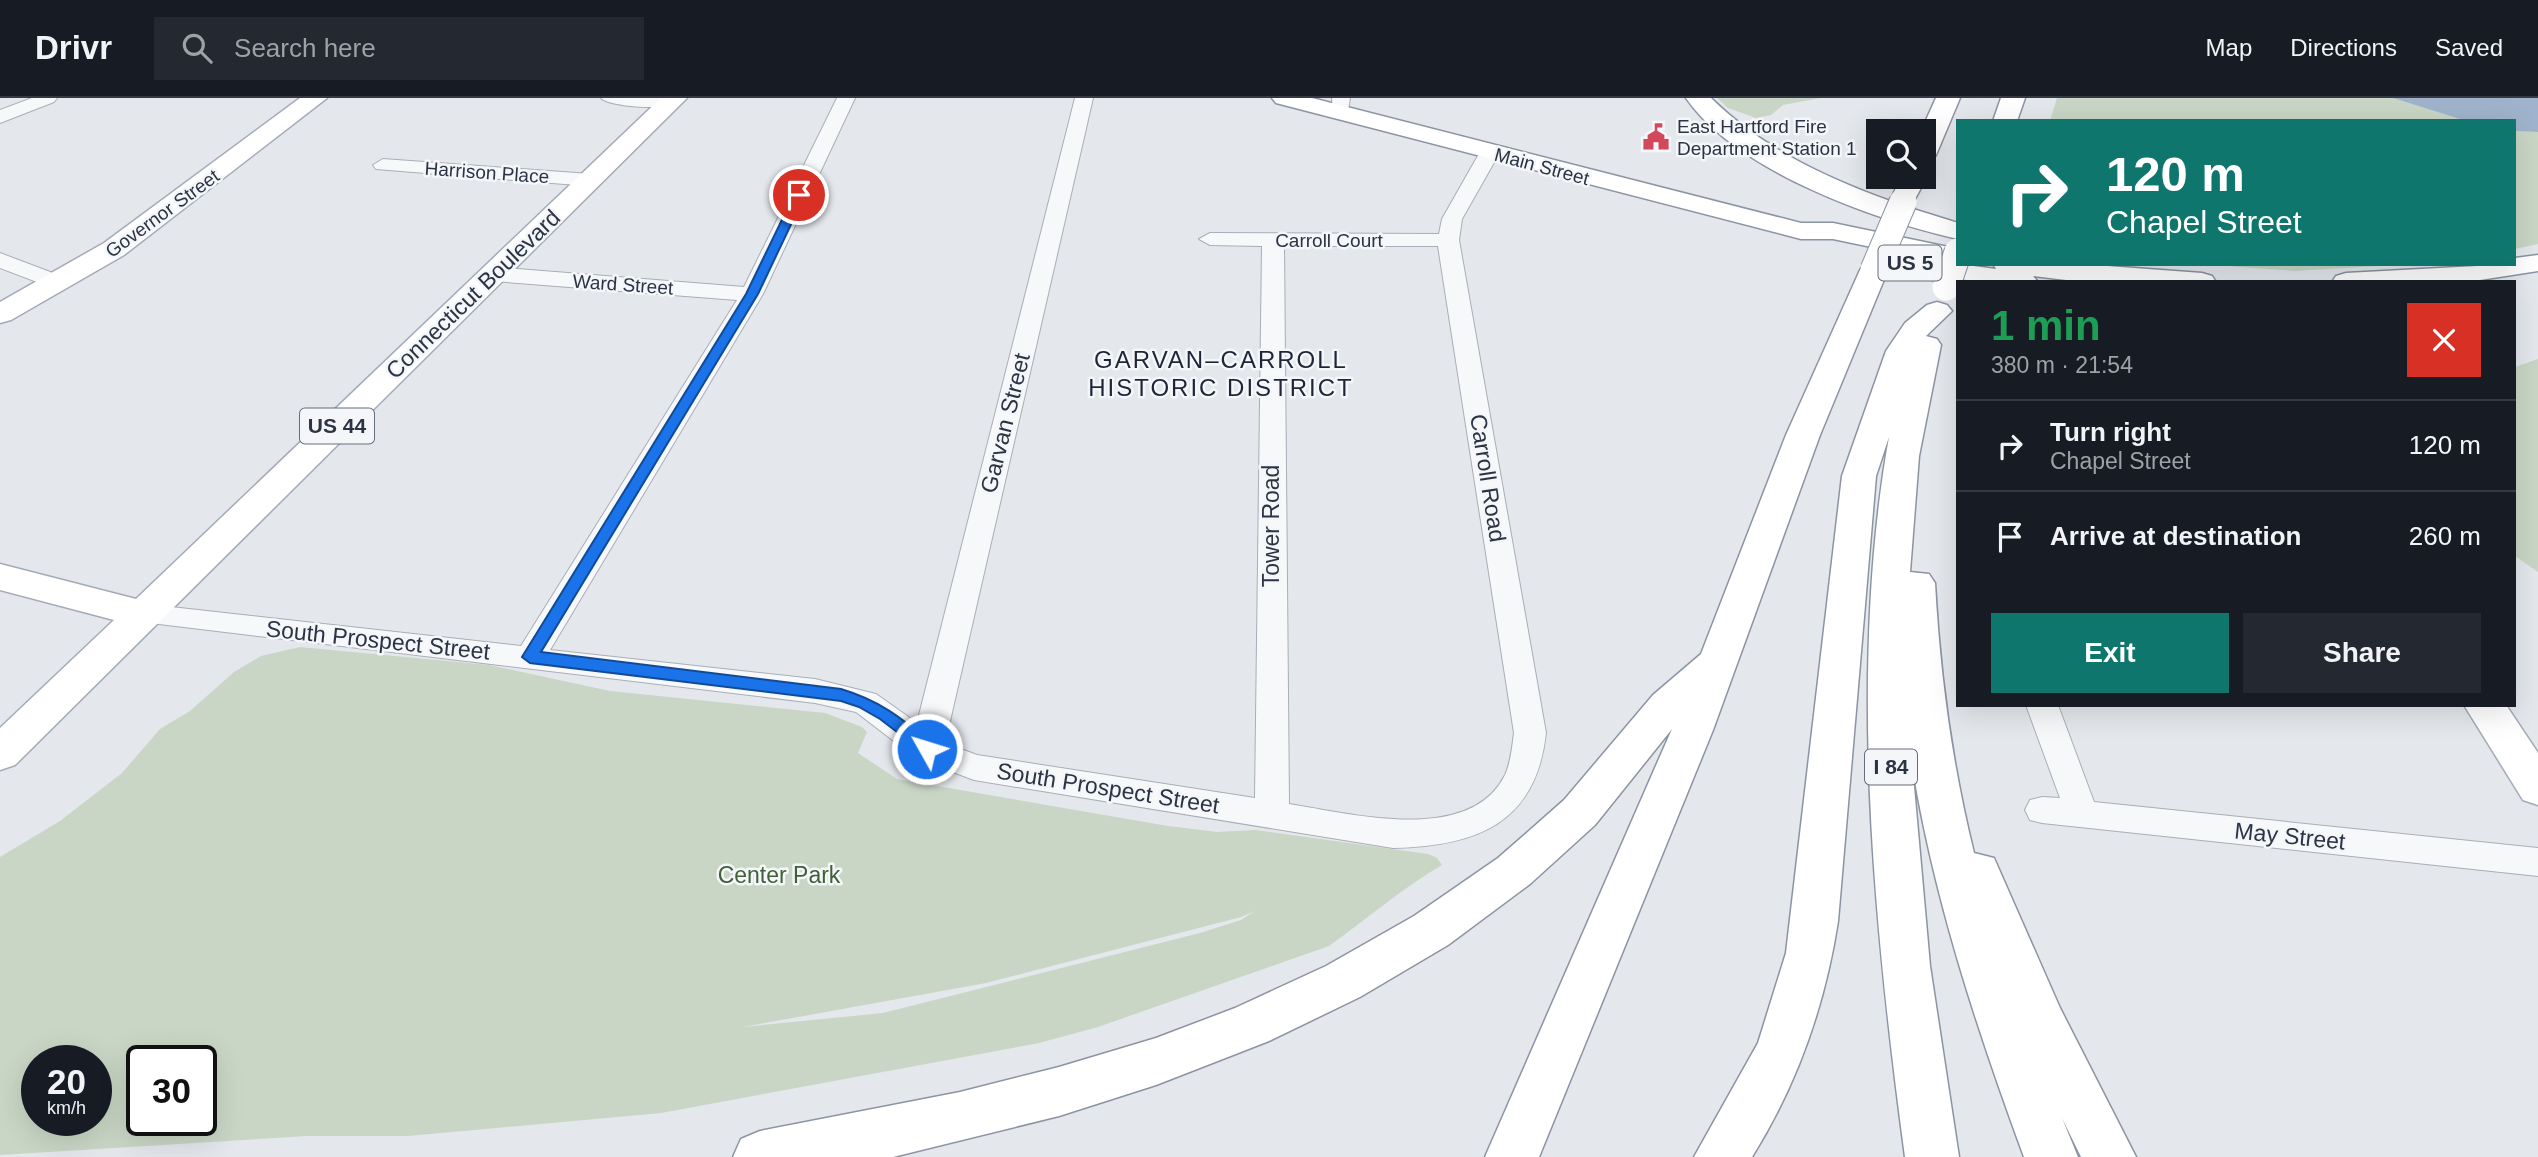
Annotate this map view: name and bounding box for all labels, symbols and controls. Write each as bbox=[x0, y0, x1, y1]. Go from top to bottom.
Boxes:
search box bbox=[154, 17, 644, 80]
text: Drivr bbox=[35, 29, 112, 66]
icon: search bbox=[178, 29, 216, 67]
text: Search here bbox=[234, 33, 376, 63]
text: Map bbox=[2206, 34, 2252, 61]
text: Directions bbox=[2290, 34, 2397, 61]
text: Saved bbox=[2435, 34, 2503, 61]
place label: East Hartford Fire Department Station 1 bbox=[1677, 116, 1857, 159]
map controls bbox=[1866, 119, 1936, 189]
button: search bbox=[1866, 119, 1936, 189]
public building icon: East Hartford Fire Department Station 1 bbox=[1641, 122, 1671, 152]
street label: Main Street bbox=[1492, 144, 1592, 189]
icon: right bbox=[1991, 147, 2082, 238]
text: 120 m bbox=[2106, 147, 2245, 201]
street label: Harrison Place bbox=[424, 158, 550, 187]
street label: Governor Street bbox=[101, 165, 224, 262]
pin bbox=[769, 165, 829, 225]
icon: arrive bbox=[780, 176, 818, 214]
street label: Connecticut Boulevard bbox=[381, 204, 565, 384]
text: Chapel Street bbox=[2106, 204, 2302, 240]
street label: Carroll Court bbox=[1275, 230, 1384, 251]
road number: US 5 bbox=[1878, 246, 1941, 280]
street label: Ward Street bbox=[572, 271, 675, 299]
text: 1 min bbox=[1991, 302, 2101, 349]
button: close bbox=[2407, 303, 2481, 377]
district label: GARVAN–CARROLL HISTORIC DISTRICT bbox=[1088, 346, 1354, 401]
street label: Garvan Street bbox=[975, 350, 1035, 496]
text: 380 m · 21:54 bbox=[1991, 352, 2133, 378]
road number: US 44 bbox=[300, 408, 374, 444]
street label: Carroll Road bbox=[1465, 412, 1511, 544]
text: Turn right bbox=[2050, 417, 2171, 447]
icon: right bbox=[1991, 427, 2029, 465]
text: 120 m bbox=[2409, 430, 2481, 460]
text: Chapel Street bbox=[2050, 448, 2191, 474]
street label: Tower Road bbox=[1258, 465, 1284, 587]
icon: arrive bbox=[1991, 518, 2029, 556]
text: Arrive at destination bbox=[2050, 521, 2301, 551]
text: 260 m bbox=[2409, 521, 2481, 551]
button: Exit bbox=[1991, 613, 2229, 693]
button: Share bbox=[2243, 613, 2481, 693]
street label: South Prospect Street bbox=[265, 615, 492, 665]
position arrow bbox=[890, 712, 964, 786]
road number: I 84 bbox=[1865, 750, 1917, 784]
street label: South Prospect Street bbox=[995, 758, 1222, 819]
street label: May Street bbox=[2233, 817, 2347, 855]
park label: Center Park bbox=[718, 862, 841, 888]
speed limit sign: 30 bbox=[126, 1045, 217, 1136]
text: 20 bbox=[47, 1062, 86, 1101]
text: km/h bbox=[47, 1098, 86, 1118]

